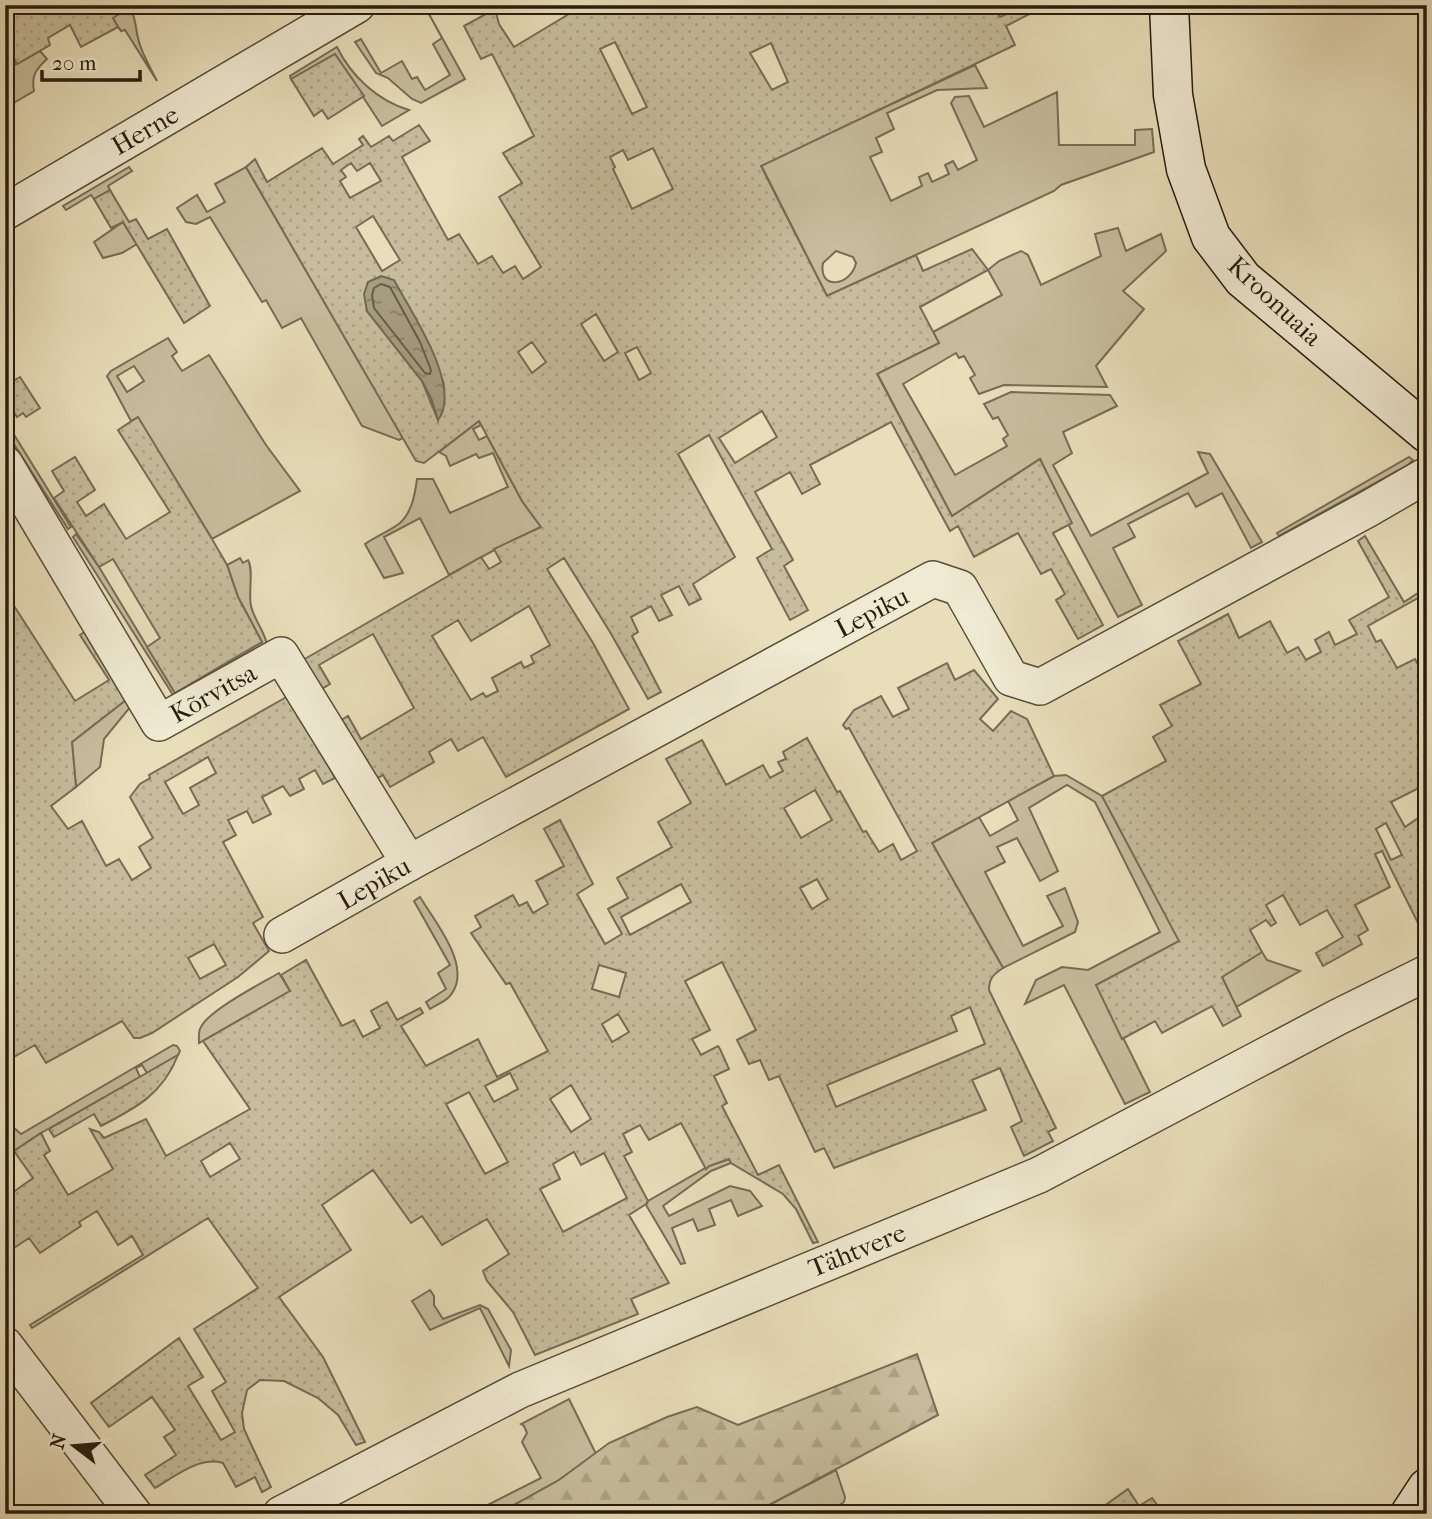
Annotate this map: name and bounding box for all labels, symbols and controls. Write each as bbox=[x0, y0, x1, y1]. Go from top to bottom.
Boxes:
scale bar bbox=[42, 38, 140, 82]
text: 20 m bbox=[52, 51, 97, 75]
street label: Herne bbox=[106, 99, 184, 162]
street label: Kroonuaia bbox=[1221, 250, 1329, 353]
street label: Lepiku bbox=[830, 580, 914, 645]
street label: Kõrvitsa bbox=[165, 657, 263, 730]
street label: Lepiku bbox=[333, 850, 416, 916]
street label: Tähtvere bbox=[804, 1217, 910, 1284]
north arrow bbox=[38, 1410, 108, 1480]
text: N bbox=[46, 1431, 71, 1452]

